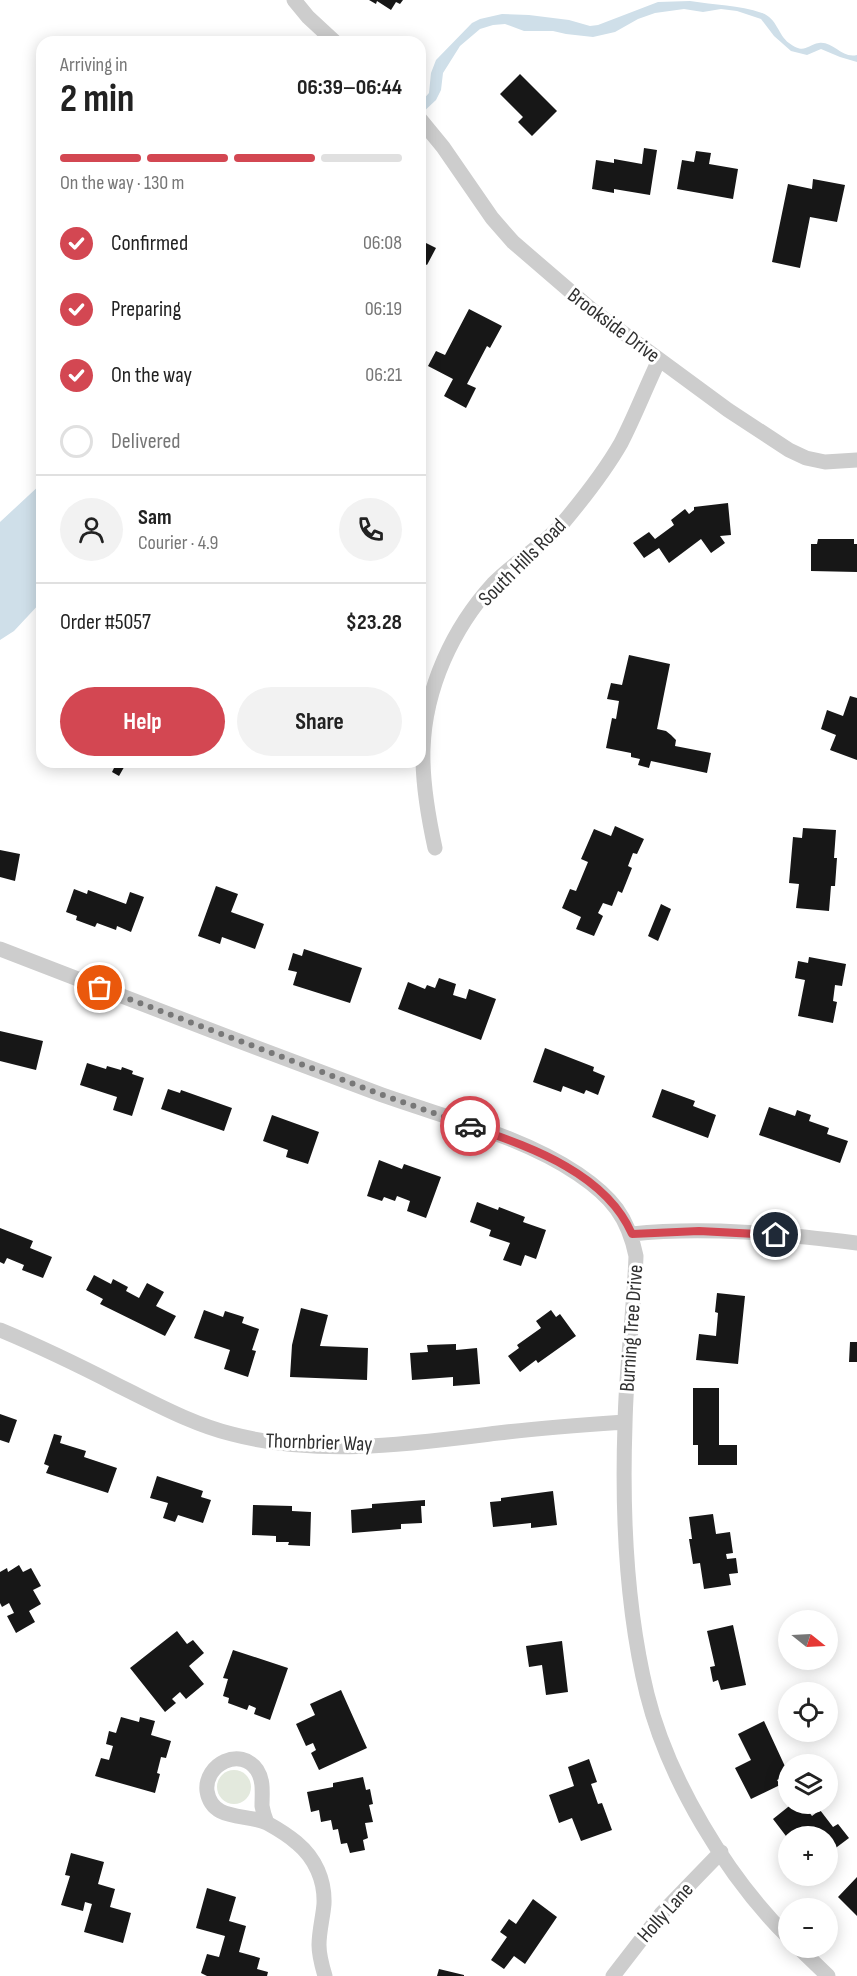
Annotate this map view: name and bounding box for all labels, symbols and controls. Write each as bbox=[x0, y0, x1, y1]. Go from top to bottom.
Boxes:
text: Arriving in bbox=[60, 53, 128, 77]
text: 06:39–06:44 bbox=[297, 74, 402, 101]
text: 2 min bbox=[60, 76, 134, 123]
text: On the way · 130 m bbox=[60, 171, 184, 195]
icon: check bbox=[60, 227, 93, 260]
text: Confirmed bbox=[111, 230, 188, 257]
text: 06:08 bbox=[363, 231, 402, 255]
street label: Brookside Drive bbox=[563, 283, 665, 368]
icon: check bbox=[60, 293, 93, 326]
text: Preparing bbox=[111, 296, 181, 323]
text: 06:19 bbox=[365, 297, 402, 321]
icon: check bbox=[60, 359, 93, 392]
text: On the way bbox=[111, 362, 192, 389]
text: 06:21 bbox=[365, 363, 402, 387]
text: Delivered bbox=[111, 428, 180, 455]
button: person bbox=[60, 498, 123, 561]
button: phone bbox=[339, 498, 402, 561]
text: Sam bbox=[138, 504, 172, 531]
street label: South Hills Road bbox=[473, 513, 571, 611]
text: Courier · 4.9 bbox=[138, 531, 218, 555]
text: Order #5057 bbox=[60, 609, 151, 636]
text: $23.28 bbox=[346, 609, 402, 636]
button: Help bbox=[60, 687, 225, 756]
button: Share bbox=[237, 687, 402, 756]
pin bbox=[74, 962, 125, 1013]
icon: bag bbox=[83, 971, 116, 1004]
courier bbox=[440, 1096, 500, 1156]
icon: car bbox=[454, 1110, 487, 1143]
pin bbox=[750, 1209, 801, 1260]
icon: home bbox=[759, 1218, 792, 1251]
street label: Burning Tree Drive bbox=[615, 1264, 648, 1392]
street label: Thornbrier Way bbox=[265, 1428, 373, 1457]
north arrow bbox=[778, 1610, 838, 1670]
map controls bbox=[778, 1610, 838, 1958]
button: locate bbox=[778, 1682, 838, 1742]
button: layers bbox=[778, 1754, 838, 1814]
button: + bbox=[778, 1826, 838, 1886]
street label: Holly Lane bbox=[632, 1877, 699, 1947]
button: − bbox=[778, 1898, 838, 1958]

